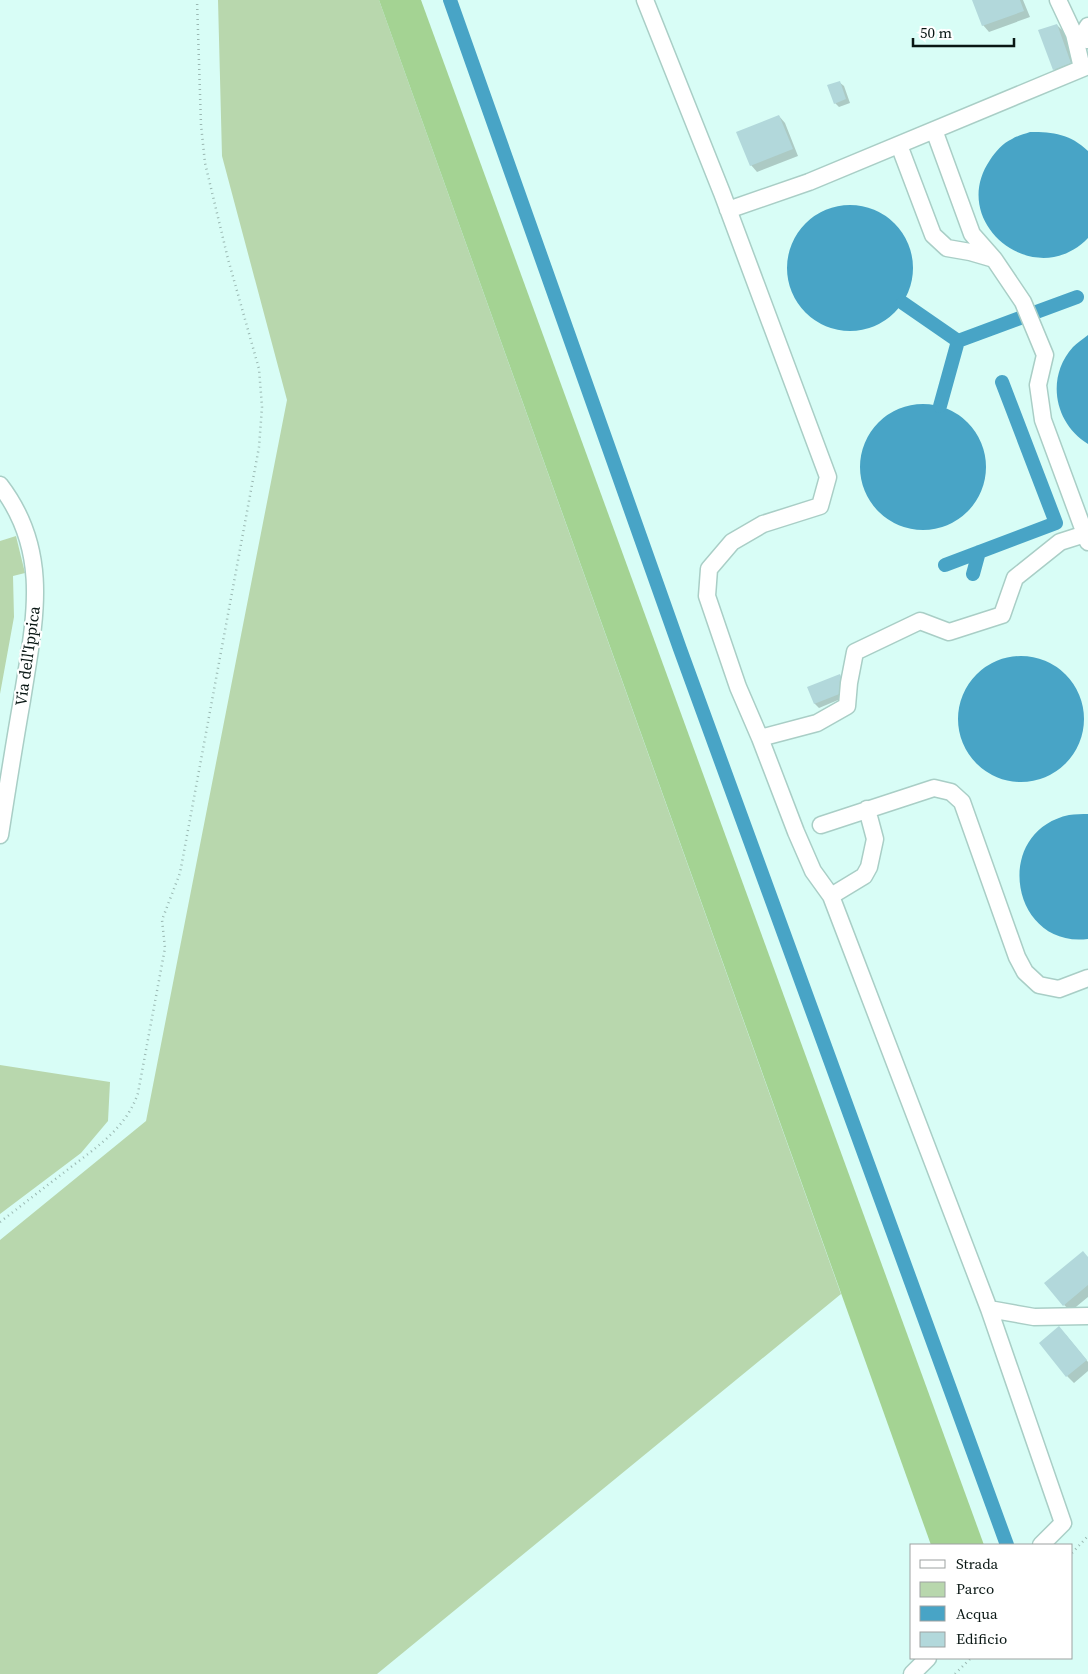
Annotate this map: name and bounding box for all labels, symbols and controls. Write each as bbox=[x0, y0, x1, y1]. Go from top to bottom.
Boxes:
scale bar bbox=[913, 15, 1014, 47]
text: 50 m bbox=[920, 22, 952, 43]
street label: Via dell'Ippica bbox=[9, 604, 45, 707]
legend bbox=[910, 1544, 1073, 1659]
text: Strada bbox=[956, 1553, 999, 1574]
text: Parco bbox=[956, 1578, 994, 1599]
text: Acqua bbox=[956, 1603, 998, 1624]
text: Edificio bbox=[956, 1628, 1007, 1649]

